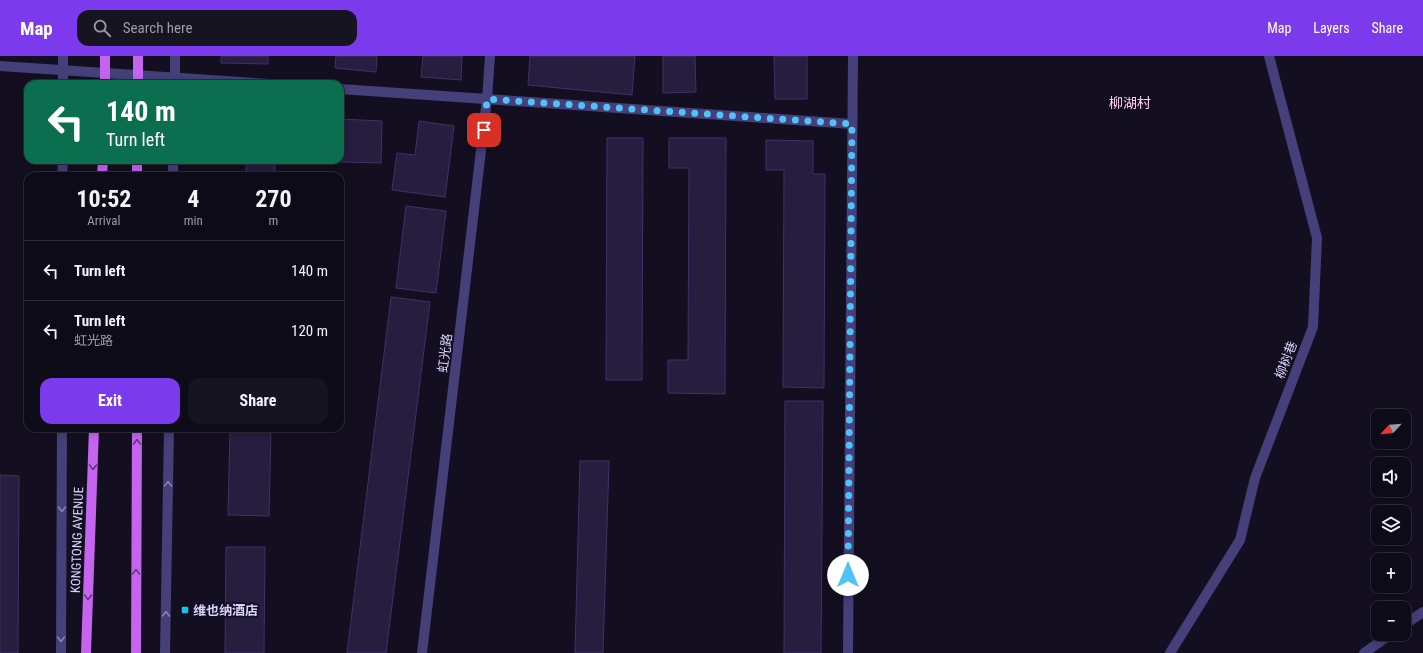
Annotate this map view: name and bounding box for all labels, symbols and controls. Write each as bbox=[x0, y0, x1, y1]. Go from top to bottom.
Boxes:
search box bbox=[77, 10, 357, 46]
text: Map bbox=[20, 17, 53, 40]
icon: search bbox=[91, 17, 113, 39]
text: Search here bbox=[123, 19, 193, 37]
text: Map bbox=[1267, 20, 1291, 36]
text: Layers bbox=[1313, 20, 1350, 36]
text: Share bbox=[1372, 20, 1403, 36]
text: 140 m bbox=[106, 95, 176, 128]
district label: 柳湖村 bbox=[1109, 95, 1151, 111]
icon: left bbox=[40, 96, 92, 148]
pin bbox=[467, 113, 501, 147]
icon: arrive bbox=[473, 119, 495, 141]
text: Turn left bbox=[106, 129, 165, 150]
text: 10:52 bbox=[76, 185, 131, 213]
text: 4 bbox=[187, 185, 199, 213]
text: 270 bbox=[255, 185, 292, 213]
text: Arrival bbox=[87, 213, 120, 228]
text: min bbox=[184, 213, 203, 228]
text: m bbox=[269, 213, 278, 228]
icon: left bbox=[40, 260, 62, 282]
text: Turn left bbox=[74, 262, 125, 280]
text: 140 m bbox=[291, 262, 328, 280]
text: Turn left bbox=[74, 312, 125, 330]
icon: left bbox=[40, 320, 62, 342]
text: 120 m bbox=[291, 322, 328, 340]
text: 虹光路 bbox=[74, 333, 113, 348]
street label: 虹光路 bbox=[435, 333, 455, 373]
street label: 柳树巷 bbox=[1272, 339, 1300, 381]
button: Exit bbox=[40, 378, 180, 424]
button: Share bbox=[188, 378, 328, 424]
north arrow bbox=[1371, 409, 1411, 449]
map controls bbox=[1371, 409, 1411, 641]
one-way arrow bbox=[133, 439, 141, 445]
button: sound bbox=[1371, 457, 1411, 497]
one-way arrow bbox=[88, 464, 97, 470]
one-way arrow bbox=[164, 481, 172, 487]
street label: KONGTONG AVENUE bbox=[68, 487, 86, 593]
button: layers bbox=[1371, 505, 1411, 545]
one-way arrow bbox=[58, 506, 66, 512]
button: + bbox=[1371, 553, 1411, 593]
position arrow bbox=[827, 554, 869, 596]
one-way arrow bbox=[132, 569, 140, 575]
one-way arrow bbox=[84, 594, 92, 600]
button: − bbox=[1371, 601, 1411, 641]
place label: 维也纳酒店 bbox=[193, 603, 258, 618]
marker: 维也纳酒店 bbox=[180, 605, 190, 615]
one-way arrow bbox=[162, 611, 170, 617]
one-way arrow bbox=[57, 636, 65, 642]

